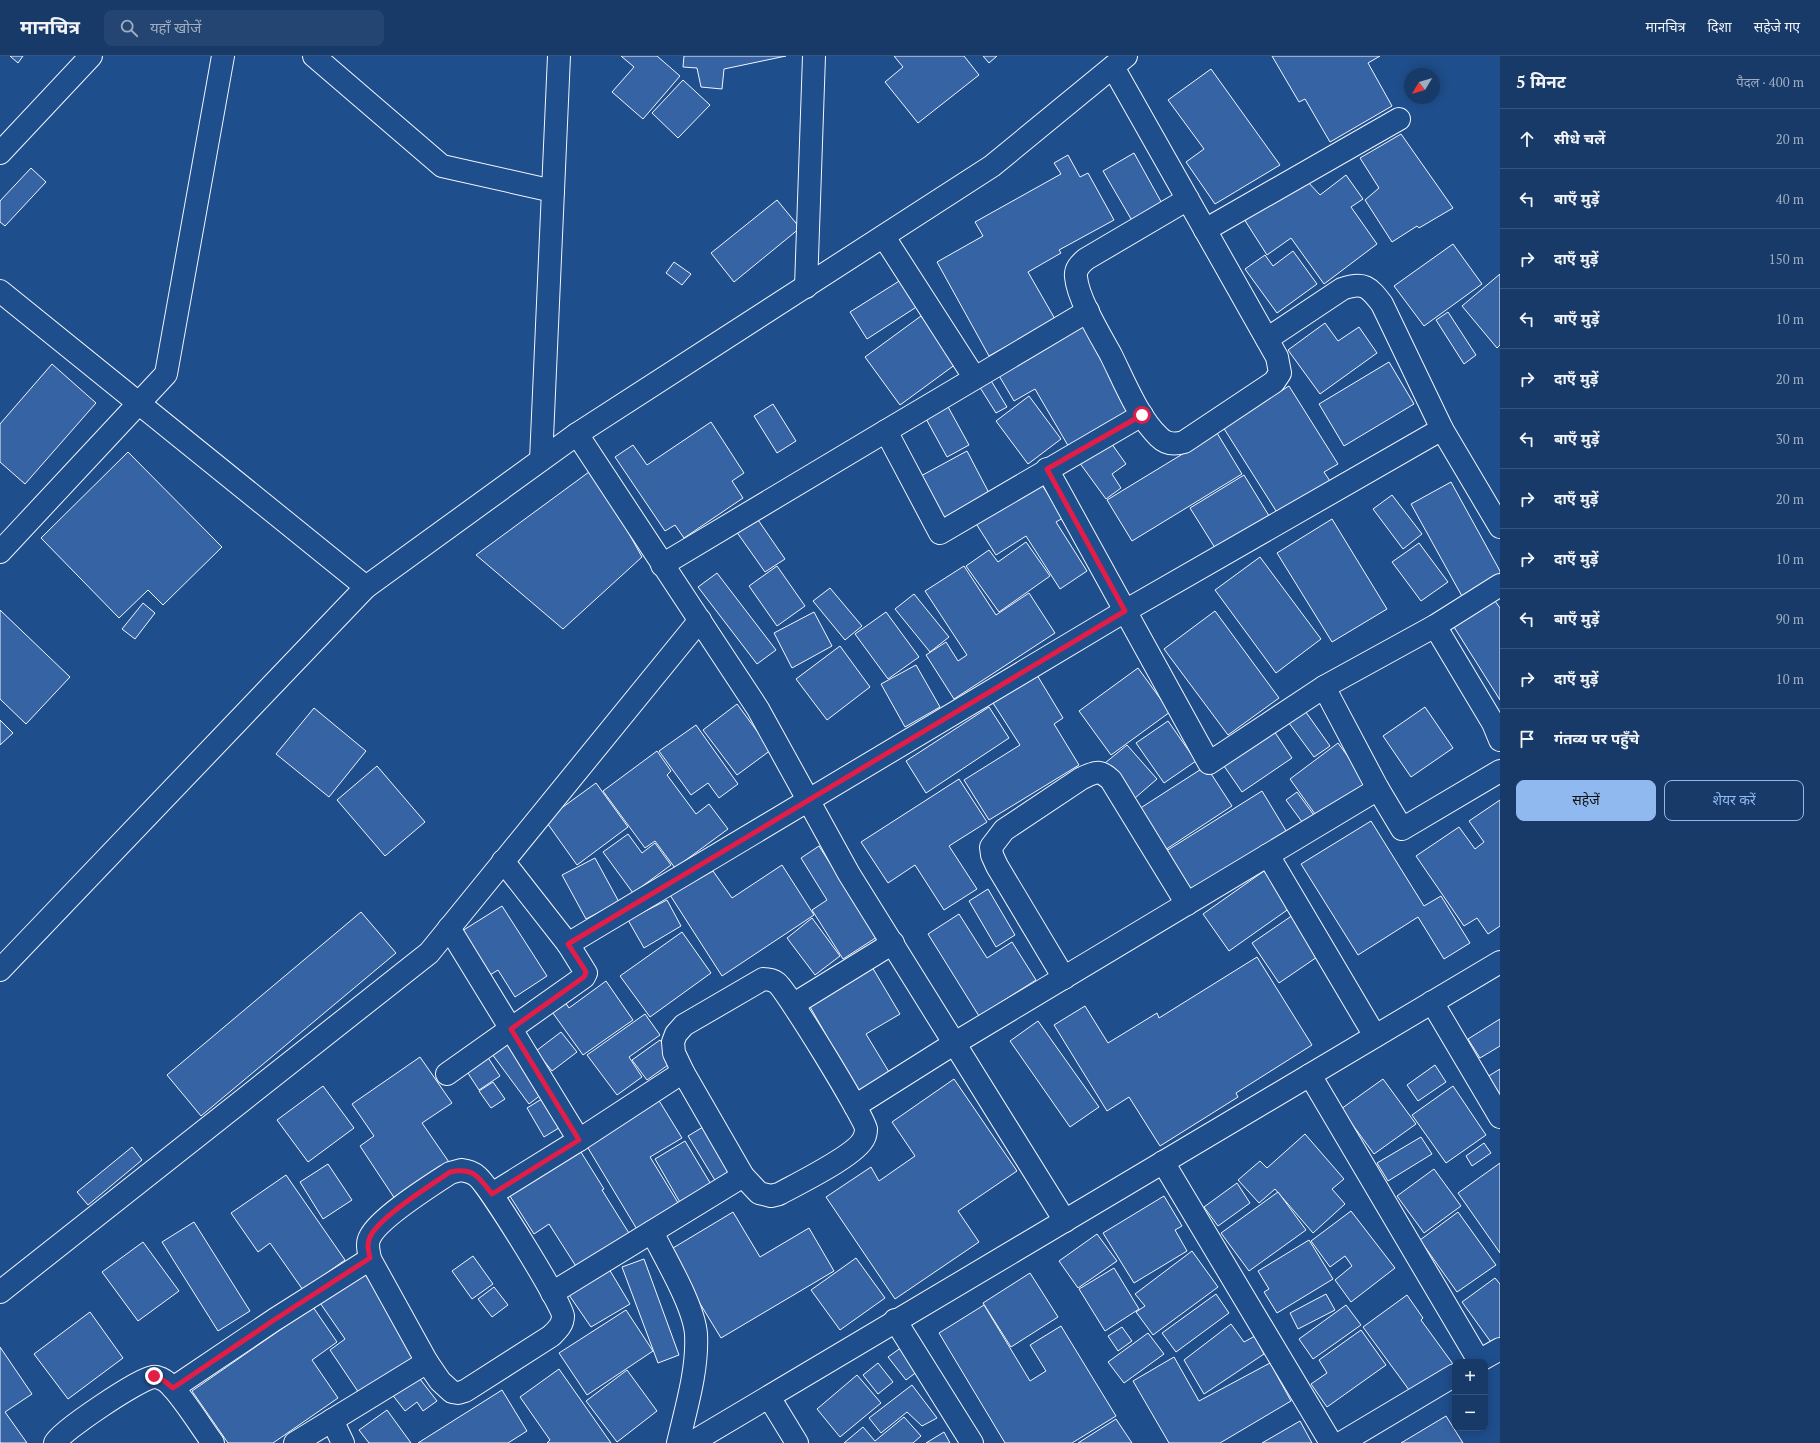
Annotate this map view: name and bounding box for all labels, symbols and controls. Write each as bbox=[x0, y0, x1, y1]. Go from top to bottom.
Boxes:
search box bbox=[104, 10, 384, 46]
text: मानचित्र bbox=[20, 14, 80, 39]
icon: search bbox=[118, 17, 140, 39]
text: यहाँ खोजें bbox=[150, 17, 201, 37]
text: मानचित्र bbox=[1645, 17, 1685, 36]
text: दिशा bbox=[1707, 17, 1732, 36]
text: सहेजे गए bbox=[1754, 17, 1800, 36]
north arrow bbox=[1404, 68, 1440, 104]
text: 5 मिनट bbox=[1516, 70, 1566, 93]
text: पैदल · 400 m bbox=[1736, 73, 1804, 91]
icon: ahead bbox=[1516, 128, 1538, 150]
text: सीधे चलें bbox=[1554, 128, 1605, 148]
text: 20 m bbox=[1776, 130, 1804, 148]
icon: left bbox=[1516, 188, 1538, 210]
text: बाएँ मुड़ें bbox=[1554, 188, 1599, 208]
text: 40 m bbox=[1776, 190, 1804, 208]
icon: right bbox=[1516, 248, 1538, 270]
text: दाएँ मुड़ें bbox=[1554, 248, 1598, 268]
text: 150 m bbox=[1769, 250, 1804, 268]
icon: left bbox=[1516, 308, 1538, 330]
text: बाएँ मुड़ें bbox=[1554, 308, 1599, 328]
text: 10 m bbox=[1776, 310, 1804, 328]
icon: right bbox=[1516, 368, 1538, 390]
text: दाएँ मुड़ें bbox=[1554, 368, 1598, 388]
text: 20 m bbox=[1776, 370, 1804, 388]
route start bbox=[1133, 406, 1151, 424]
icon: left bbox=[1516, 428, 1538, 450]
text: बाएँ मुड़ें bbox=[1554, 428, 1599, 448]
text: 30 m bbox=[1776, 430, 1804, 448]
icon: right bbox=[1516, 488, 1538, 510]
text: दाएँ मुड़ें bbox=[1554, 488, 1598, 508]
text: 20 m bbox=[1776, 490, 1804, 508]
icon: right bbox=[1516, 548, 1538, 570]
text: दाएँ मुड़ें bbox=[1554, 548, 1598, 568]
text: 10 m bbox=[1776, 550, 1804, 568]
icon: left bbox=[1516, 608, 1538, 630]
text: बाएँ मुड़ें bbox=[1554, 608, 1599, 628]
text: 90 m bbox=[1776, 610, 1804, 628]
icon: right bbox=[1516, 668, 1538, 690]
text: दाएँ मुड़ें bbox=[1554, 668, 1598, 688]
text: 10 m bbox=[1776, 670, 1804, 688]
icon: arrive bbox=[1516, 728, 1538, 750]
text: गंतव्य पर पहुँचे bbox=[1554, 728, 1639, 748]
button: सहेजें bbox=[1516, 780, 1656, 821]
button: शेयर करें bbox=[1664, 780, 1804, 821]
map controls bbox=[1452, 1359, 1488, 1431]
button: + bbox=[1452, 1359, 1488, 1395]
route end bbox=[145, 1367, 163, 1385]
button: − bbox=[1452, 1395, 1488, 1431]

